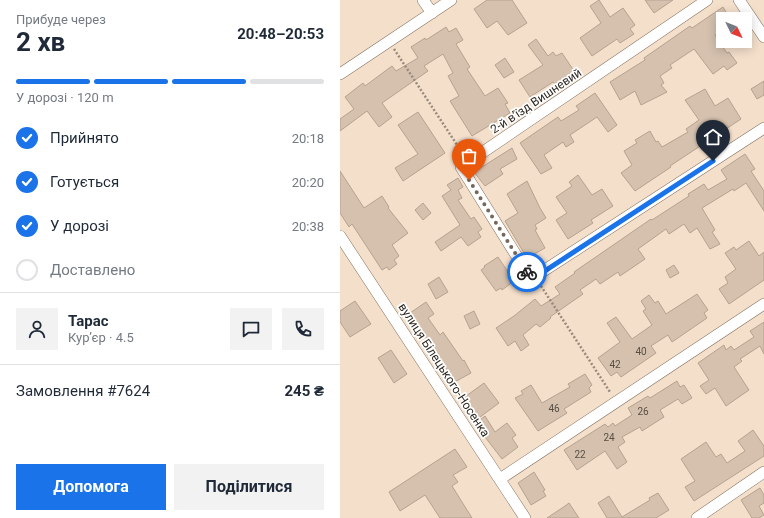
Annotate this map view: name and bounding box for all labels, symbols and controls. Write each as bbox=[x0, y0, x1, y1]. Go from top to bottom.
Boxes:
text: Прибуде через bbox=[16, 12, 106, 27]
north arrow bbox=[716, 12, 752, 48]
map controls bbox=[716, 12, 752, 48]
text: 20:48–20:53 bbox=[237, 25, 324, 43]
text: 2 хв bbox=[16, 27, 65, 57]
street label: 2-й вʼїзд Вишневий bbox=[488, 65, 584, 137]
text: У дорозі · 120 m bbox=[16, 90, 114, 105]
pin bbox=[696, 120, 730, 161]
icon: home bbox=[702, 126, 724, 148]
icon: check bbox=[16, 127, 38, 149]
text: Прийнято bbox=[50, 129, 119, 147]
text: 20:18 bbox=[292, 131, 324, 146]
pin bbox=[452, 139, 486, 180]
icon: bag bbox=[458, 145, 480, 167]
icon: check bbox=[16, 171, 38, 193]
text: Готується bbox=[50, 173, 119, 191]
text: 20:20 bbox=[292, 175, 324, 190]
icon: check bbox=[16, 215, 38, 237]
text: У дорозі bbox=[50, 217, 109, 235]
text: 20:38 bbox=[292, 219, 324, 234]
courier bbox=[507, 252, 547, 292]
text: Доставлено bbox=[50, 261, 135, 279]
icon: bike bbox=[516, 261, 538, 283]
street label: вулиця Білецького-Носенка bbox=[396, 301, 492, 439]
button: person bbox=[16, 308, 58, 350]
button: chat bbox=[230, 308, 272, 350]
button: phone bbox=[282, 308, 324, 350]
text: Тарас bbox=[68, 312, 109, 330]
text: Кур’єр · 4.5 bbox=[68, 330, 134, 345]
house number: 40 bbox=[635, 346, 647, 357]
house number: 42 bbox=[609, 359, 621, 370]
text: Замовлення #7624 bbox=[16, 382, 150, 400]
text: 245 ₴ bbox=[284, 382, 324, 400]
house number: 46 bbox=[548, 403, 560, 414]
house number: 26 bbox=[637, 406, 649, 417]
house number: 24 bbox=[603, 432, 615, 443]
house number: 22 bbox=[574, 449, 586, 460]
button: Допомога bbox=[16, 464, 166, 510]
button: Поділитися bbox=[174, 464, 324, 510]

